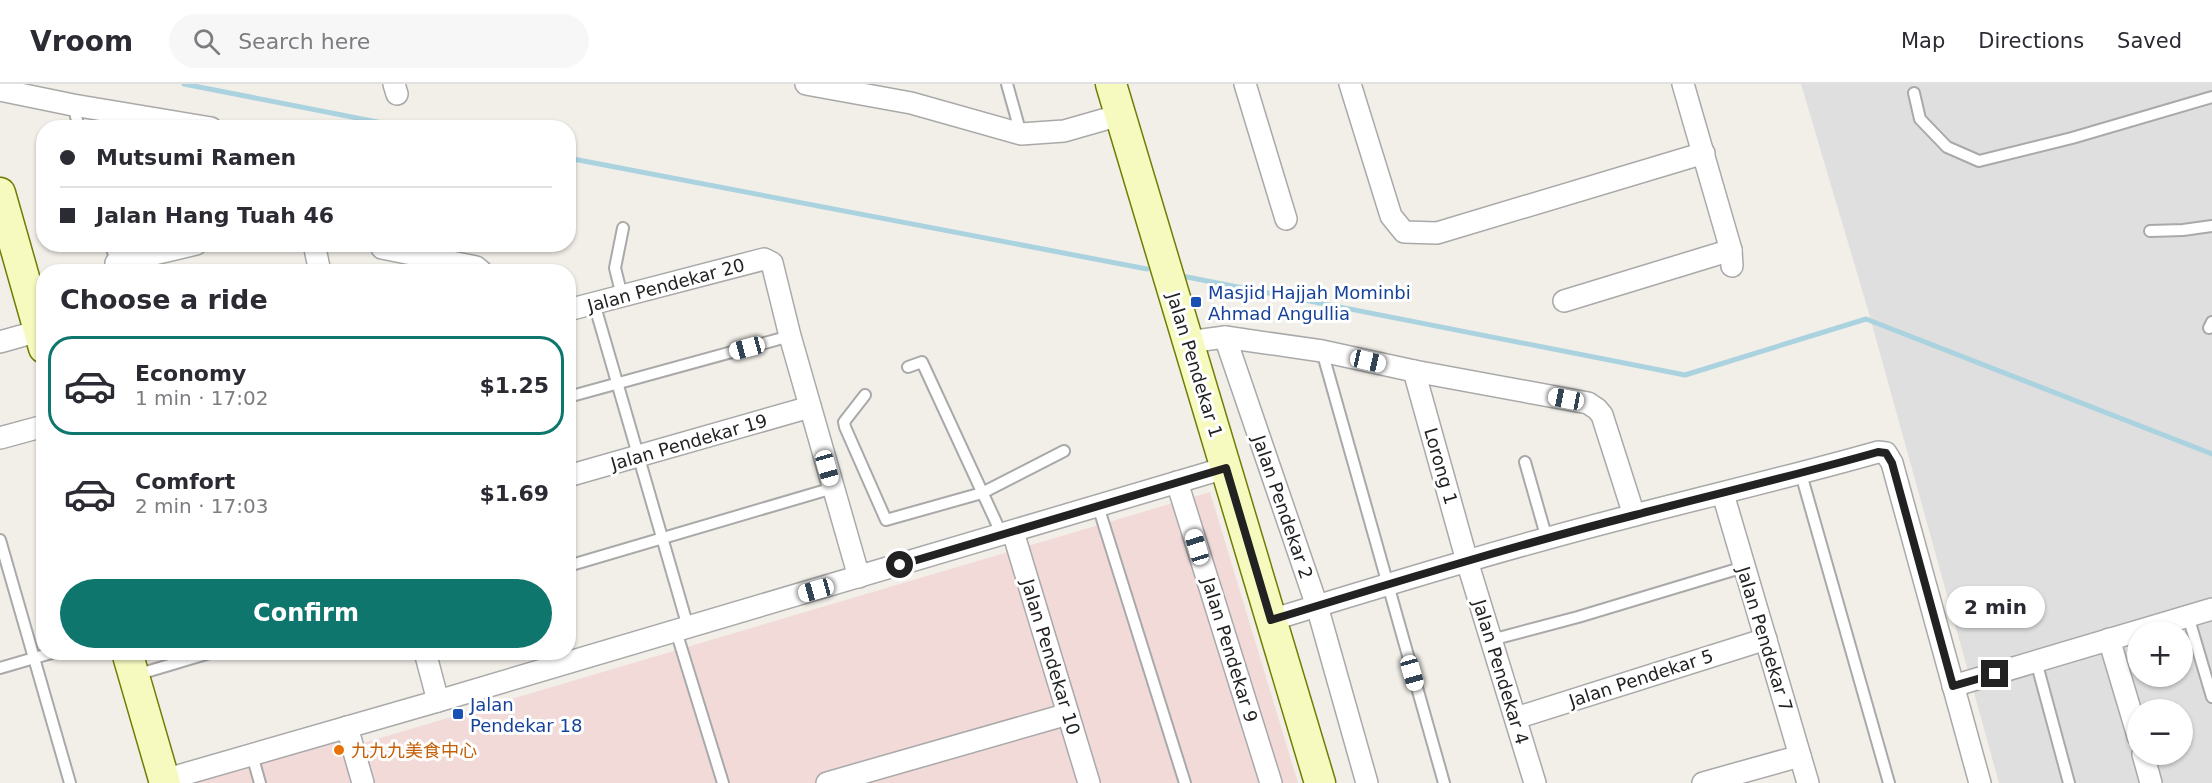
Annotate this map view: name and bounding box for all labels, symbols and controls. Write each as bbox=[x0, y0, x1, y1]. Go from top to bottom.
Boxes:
search box bbox=[169, 14, 589, 68]
text: Vroom bbox=[30, 25, 133, 58]
icon: search bbox=[190, 25, 223, 58]
text: Search here bbox=[238, 29, 370, 54]
text: Map bbox=[1901, 29, 1945, 53]
text: Directions bbox=[1978, 29, 2084, 53]
text: Saved bbox=[2117, 29, 2182, 53]
text: Mutsumi Ramen bbox=[96, 145, 296, 170]
text: Jalan Hang Tuah 46 bbox=[96, 203, 334, 228]
street label: Jalan Pendekar 20 bbox=[584, 254, 747, 316]
place label: Masjid Hajjah Mominbi Ahmad Angullia bbox=[1208, 282, 1411, 324]
text: Choose a ride bbox=[60, 284, 268, 315]
street label: Jalan Pendekar 1 bbox=[1163, 289, 1227, 440]
marker: Masjid Hajjah Mominbi Ahmad Angullia bbox=[1189, 295, 1203, 309]
car bbox=[727, 335, 767, 361]
car bbox=[1348, 348, 1388, 374]
icon: car bbox=[63, 359, 117, 413]
text: Economy bbox=[135, 361, 246, 386]
text: $1.25 bbox=[479, 373, 549, 398]
text: 1 min · 17:02 bbox=[135, 386, 269, 410]
car bbox=[1547, 387, 1585, 411]
street label: Jalan Pendekar 19 bbox=[607, 410, 770, 475]
street label: Lorong 1 bbox=[1420, 425, 1462, 507]
street label: Jalan Pendekar 2 bbox=[1248, 432, 1317, 582]
car bbox=[813, 448, 841, 488]
icon: car bbox=[63, 467, 117, 521]
text: Comfort bbox=[135, 469, 235, 494]
text: $1.69 bbox=[479, 481, 549, 506]
text: 2 min · 17:03 bbox=[135, 494, 269, 518]
car bbox=[1183, 527, 1211, 567]
route start bbox=[886, 551, 913, 578]
street label: Jalan Pendekar 7 bbox=[1733, 563, 1797, 714]
street label: Jalan Pendekar 9 bbox=[1198, 574, 1262, 725]
car bbox=[796, 576, 836, 604]
street label: Jalan Pendekar 10 bbox=[1017, 576, 1085, 737]
button: Confirm bbox=[60, 579, 552, 648]
callout: 2 min bbox=[1946, 587, 2044, 629]
text: 2 min bbox=[1964, 595, 2027, 619]
street label: Jalan Pendekar 4 bbox=[1469, 596, 1533, 747]
map controls bbox=[2127, 621, 2193, 765]
button: + bbox=[2127, 621, 2193, 687]
street label: Jalan Pendekar 5 bbox=[1565, 645, 1716, 712]
car bbox=[1398, 653, 1426, 693]
route end bbox=[1981, 660, 2008, 687]
place label: Jalan Pendekar 18 bbox=[469, 694, 582, 736]
button: − bbox=[2127, 699, 2193, 765]
marker: Jalan Pendekar 18 bbox=[451, 707, 465, 721]
place label: 九九九美食中心 bbox=[351, 740, 477, 761]
marker: 九九九美食中心 bbox=[332, 743, 346, 757]

